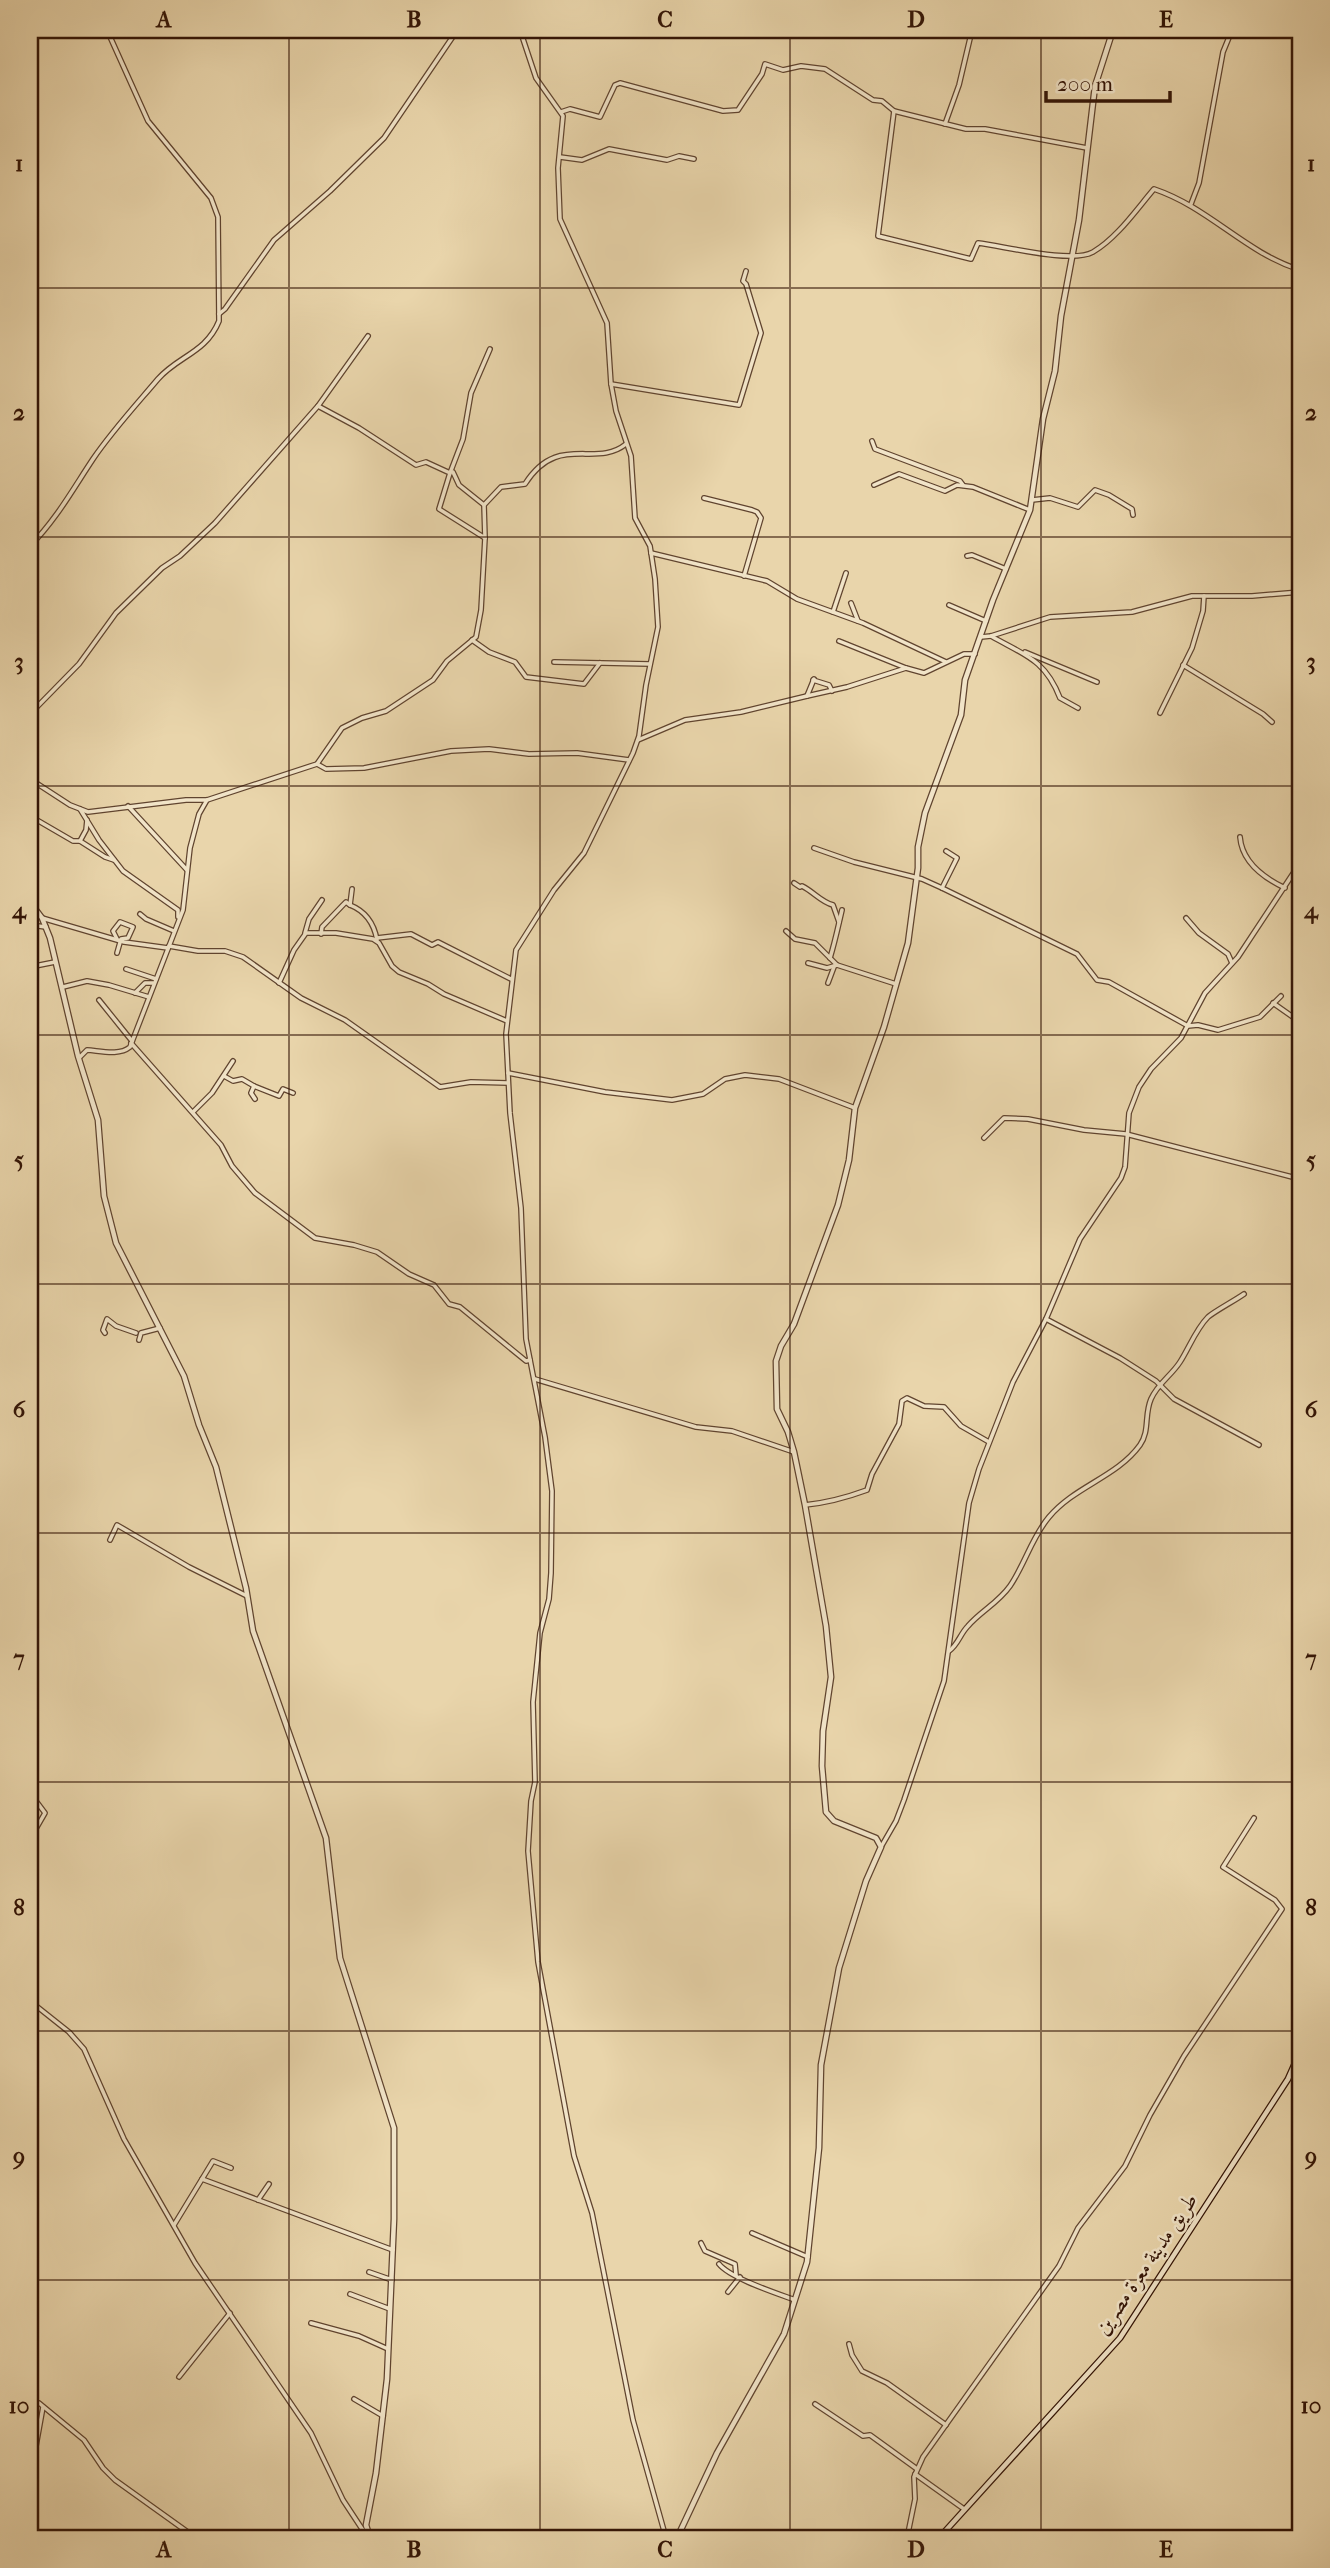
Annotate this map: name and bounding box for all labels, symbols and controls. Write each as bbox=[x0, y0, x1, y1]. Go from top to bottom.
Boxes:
text: A bbox=[155, 6, 173, 33]
text: B bbox=[407, 6, 422, 33]
text: C bbox=[657, 6, 673, 33]
text: D bbox=[907, 6, 925, 33]
text: E bbox=[1159, 6, 1173, 33]
scale bar bbox=[1046, 60, 1171, 104]
text: 200 m bbox=[1057, 72, 1113, 96]
text: 1 bbox=[15, 150, 23, 177]
text: 1 bbox=[1307, 150, 1315, 177]
text: 2 bbox=[13, 399, 25, 426]
text: 2 bbox=[1305, 399, 1317, 426]
text: 3 bbox=[14, 648, 24, 675]
text: 3 bbox=[1306, 648, 1316, 675]
text: 4 bbox=[11, 897, 27, 924]
text: 4 bbox=[1303, 897, 1319, 924]
text: 5 bbox=[14, 1146, 24, 1173]
text: 5 bbox=[1306, 1146, 1316, 1173]
text: 6 bbox=[13, 1396, 26, 1423]
text: 6 bbox=[1305, 1396, 1318, 1423]
text: 7 bbox=[12, 1645, 25, 1672]
text: 7 bbox=[1304, 1645, 1317, 1672]
text: 8 bbox=[13, 1894, 25, 1921]
text: 8 bbox=[1305, 1894, 1317, 1921]
text: 9 bbox=[12, 2143, 25, 2170]
text: 9 bbox=[1304, 2143, 1317, 2170]
street label: طريق مدينة معرة مصرين bbox=[1090, 2189, 1204, 2340]
text: 10 bbox=[9, 2392, 29, 2419]
text: 10 bbox=[1301, 2392, 1321, 2419]
text: A bbox=[155, 2536, 173, 2563]
text: B bbox=[407, 2536, 422, 2563]
text: C bbox=[657, 2536, 673, 2563]
text: D bbox=[907, 2536, 925, 2563]
text: E bbox=[1159, 2536, 1173, 2563]

